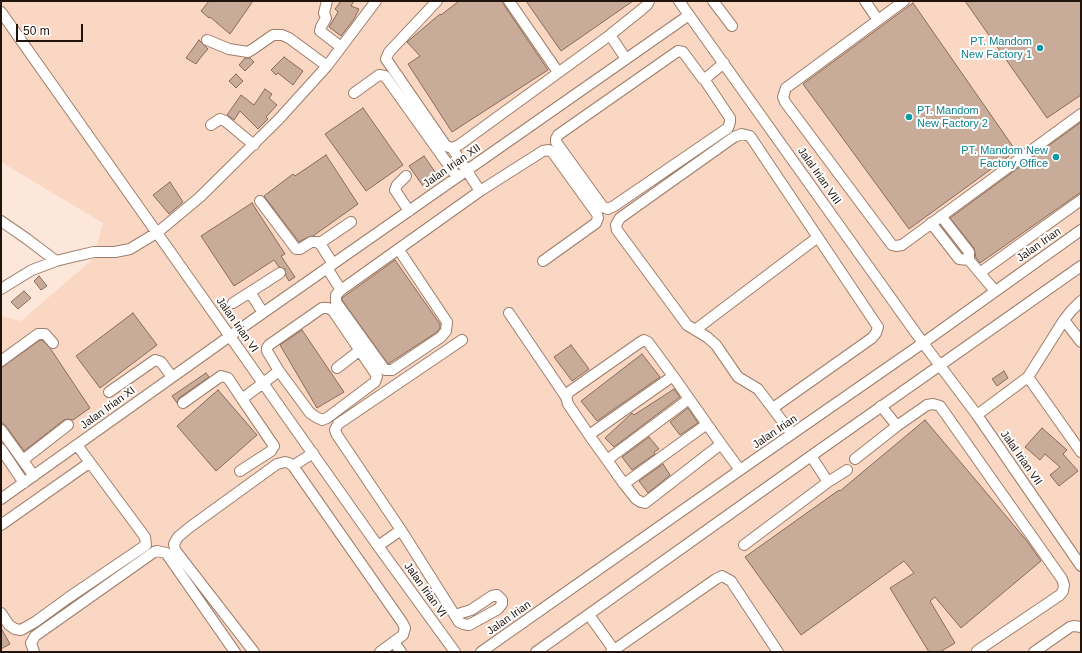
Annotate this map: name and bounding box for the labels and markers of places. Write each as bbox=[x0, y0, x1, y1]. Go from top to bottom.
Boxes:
place label: PT. Mandom New Factory 1 bbox=[961, 35, 1032, 61]
marker: PT. Mandom New Factory 1 bbox=[1035, 43, 1045, 53]
place label: PT. Mandom New Factory 2 bbox=[917, 104, 988, 130]
marker: PT. Mandom New Factory 2 bbox=[904, 112, 914, 122]
place label: PT. Mandom New Factory Office bbox=[961, 144, 1048, 170]
marker: PT. Mandom New Factory Office bbox=[1051, 152, 1061, 162]

